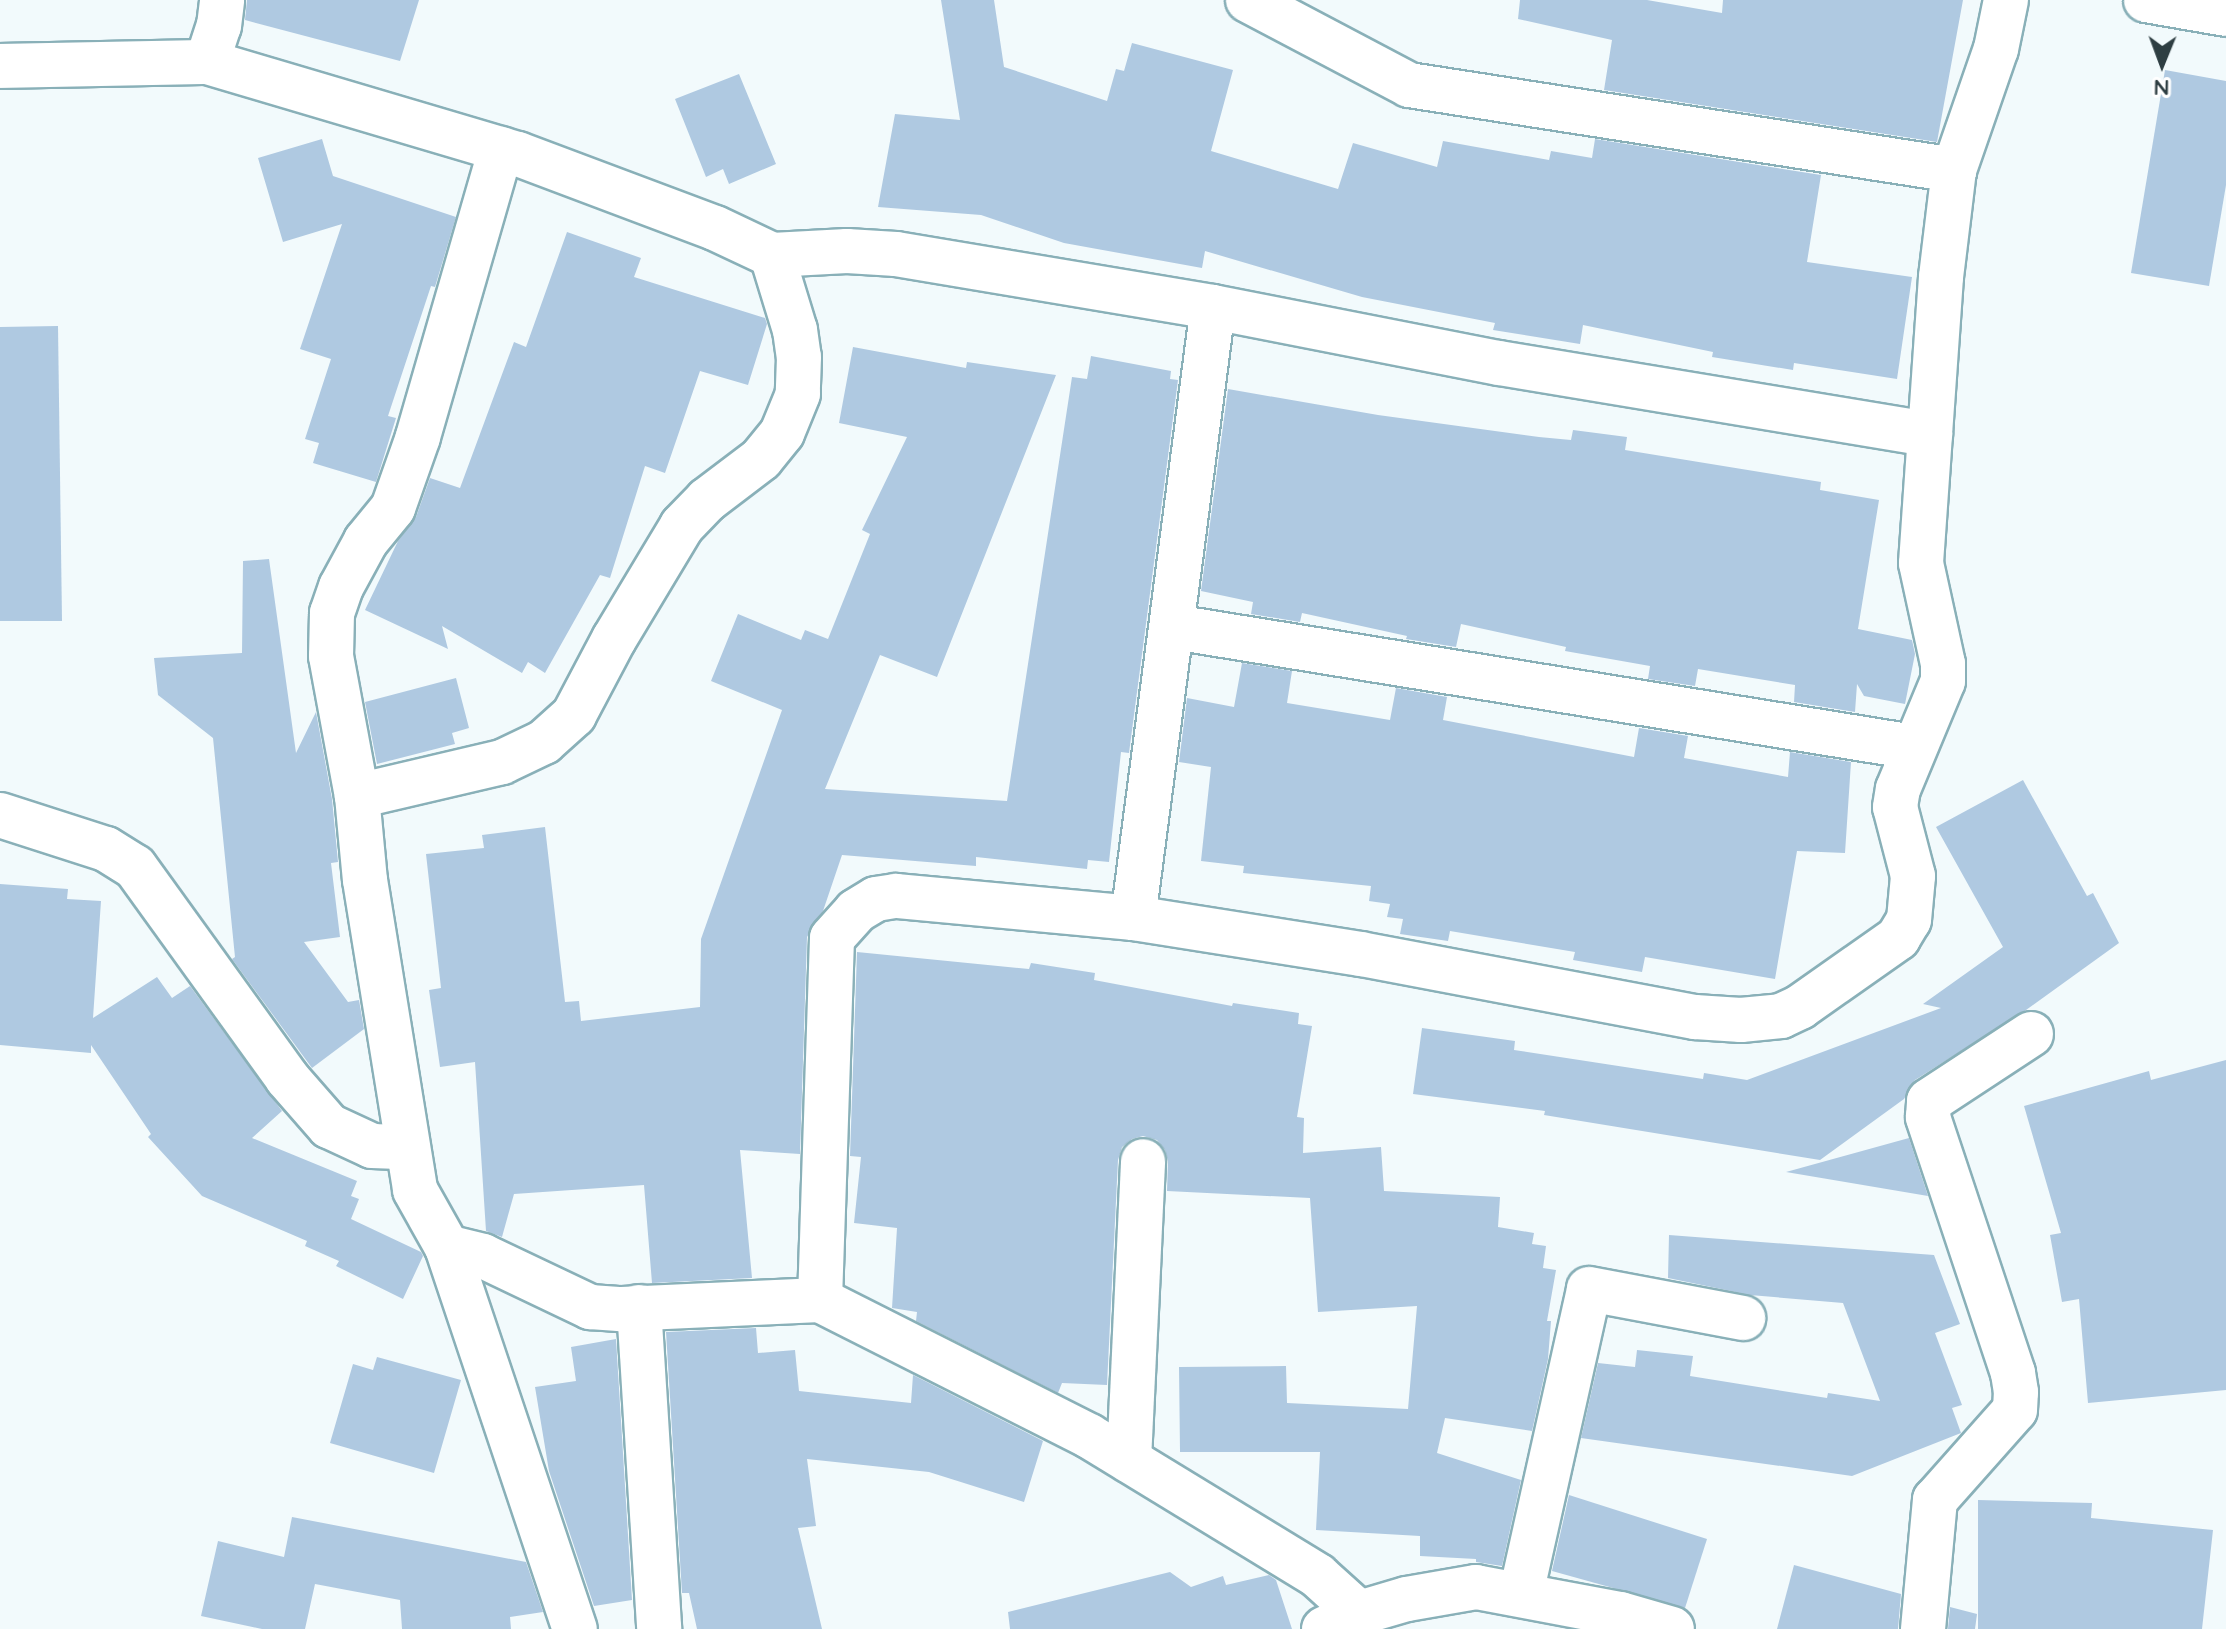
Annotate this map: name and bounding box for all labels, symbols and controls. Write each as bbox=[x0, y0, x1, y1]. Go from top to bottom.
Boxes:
north arrow bbox=[2122, 24, 2202, 104]
text: N bbox=[2153, 74, 2170, 102]

